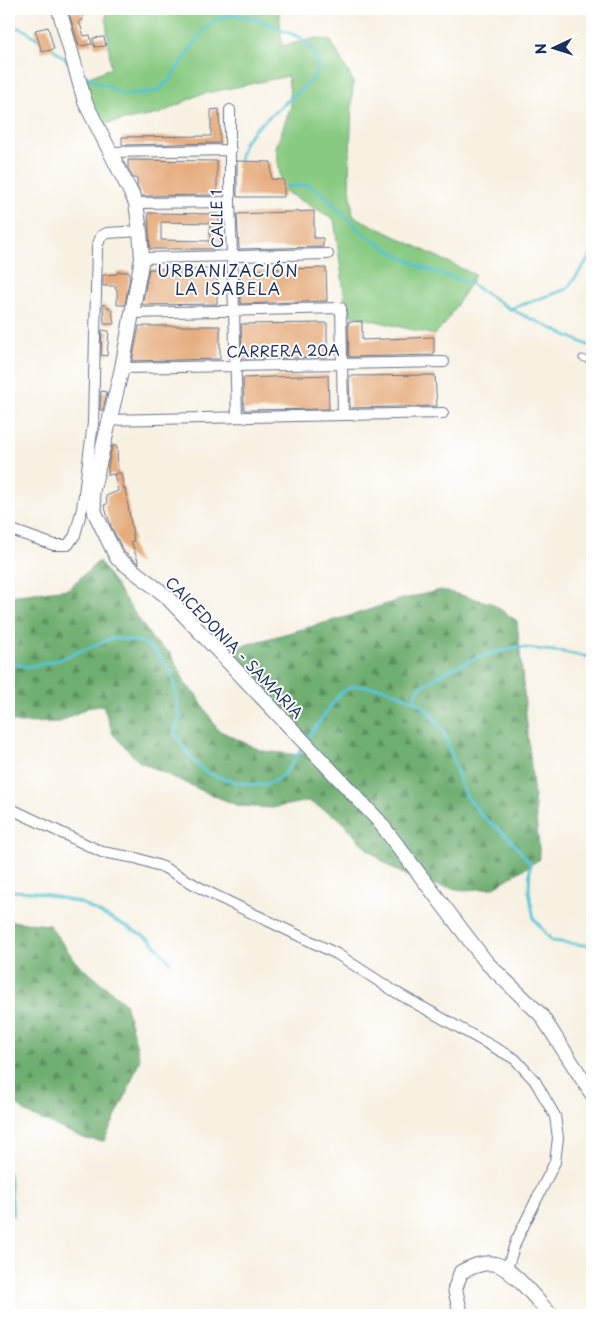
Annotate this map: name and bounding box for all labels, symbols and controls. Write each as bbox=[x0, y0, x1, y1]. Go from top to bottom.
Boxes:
north arrow bbox=[528, 22, 578, 72]
text: N bbox=[530, 43, 551, 55]
street label: CALLE 1 bbox=[204, 190, 228, 248]
district label: URBANIZACIÓN LA ISABELA bbox=[157, 258, 299, 300]
street label: CARRERA 20A bbox=[226, 338, 340, 362]
street label: CAICEDONIA - SAMARIA bbox=[161, 571, 309, 723]

